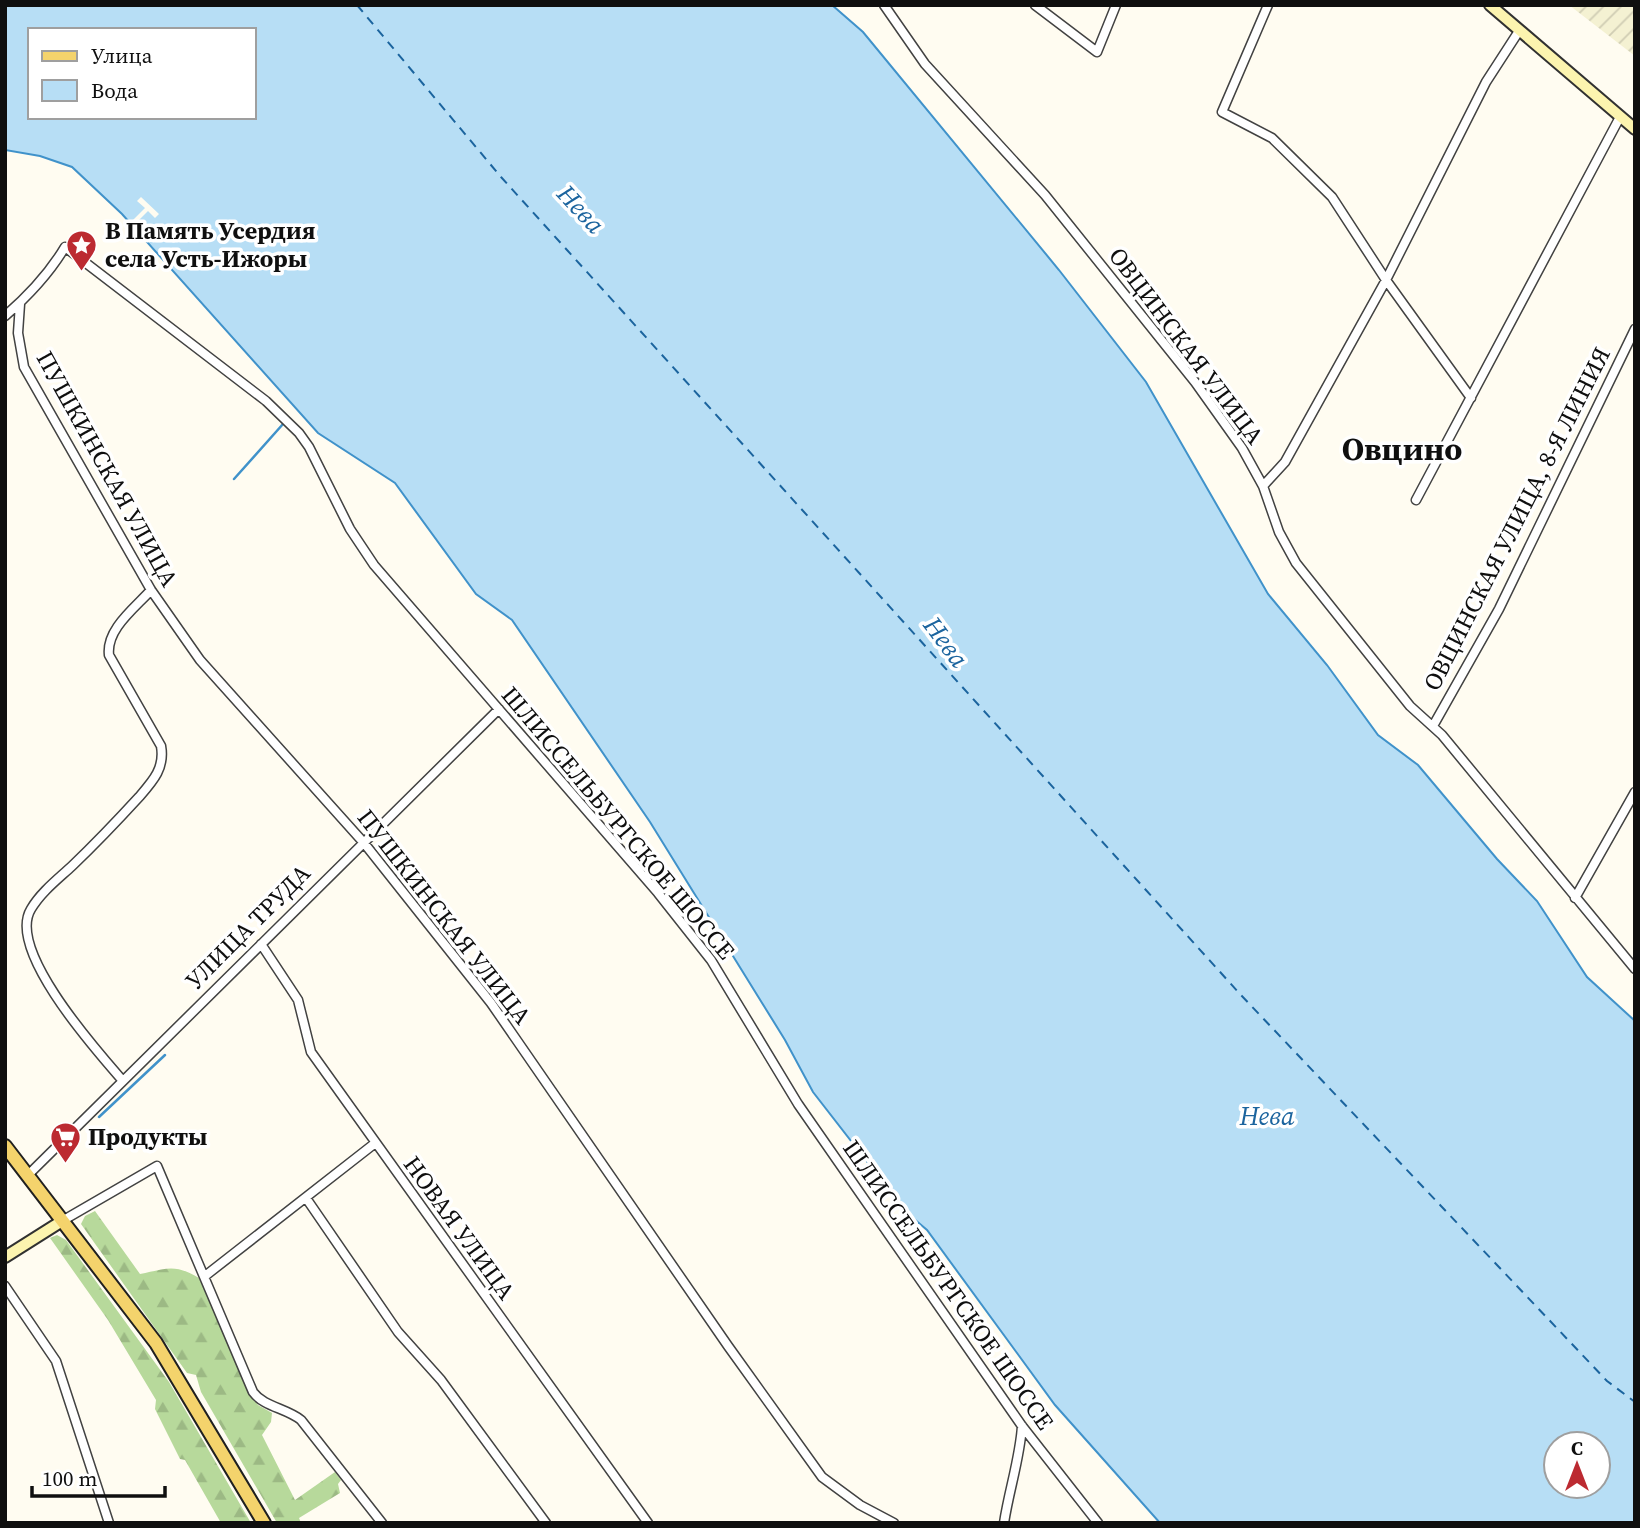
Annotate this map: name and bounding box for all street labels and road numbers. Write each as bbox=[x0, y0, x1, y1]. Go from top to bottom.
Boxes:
street label: ОВЦИНСКАЯ УЛИЦА bbox=[1101, 240, 1271, 451]
street label: ОВЦИНСКАЯ УЛИЦА, 8-Я ЛИНИЯ bbox=[1415, 341, 1618, 696]
street label: ПУШКИНСКАЯ УЛИЦА bbox=[29, 345, 186, 593]
street label: ШЛИССЕЛЬБУРГСКОЕ ШОССЕ bbox=[494, 679, 743, 966]
street label: ПУШКИНСКАЯ УЛИЦА bbox=[350, 802, 539, 1031]
street label: УЛИЦА ТРУДА bbox=[178, 857, 318, 997]
street label: ШЛИССЕЛЬБУРГСКОЕ ШОССЕ bbox=[835, 1133, 1061, 1436]
street label: НОВАЯ УЛИЦА bbox=[396, 1149, 523, 1306]

